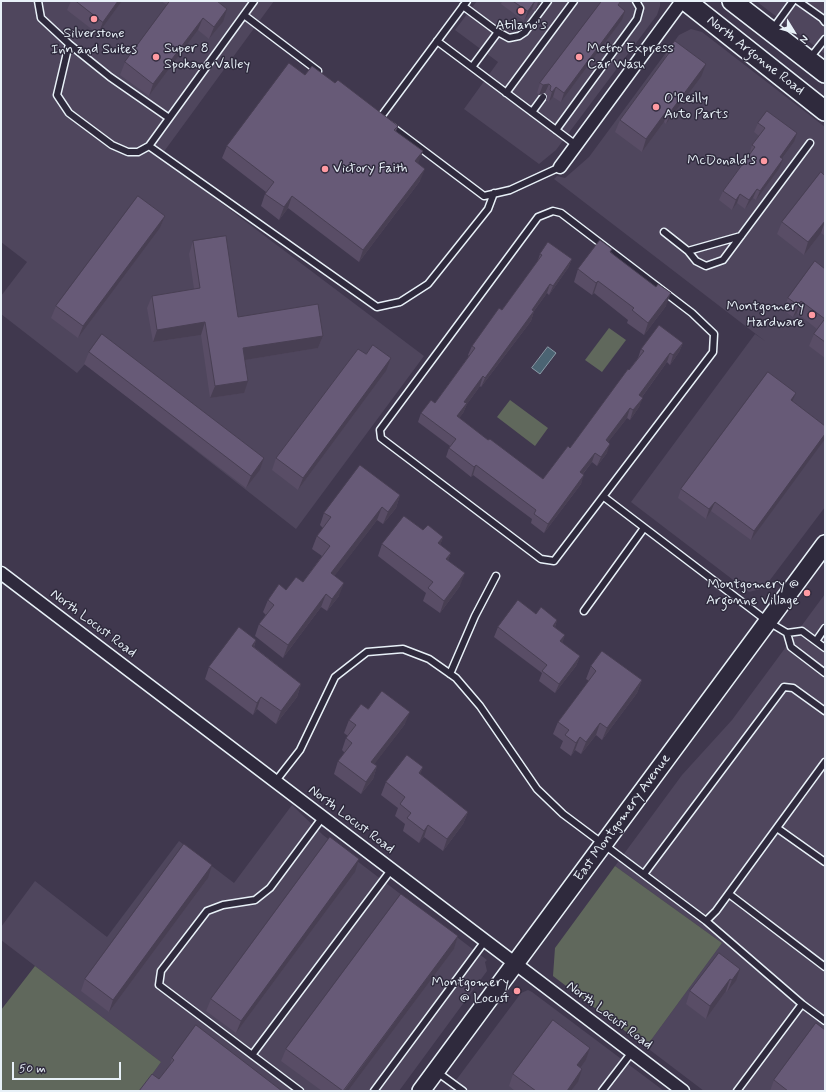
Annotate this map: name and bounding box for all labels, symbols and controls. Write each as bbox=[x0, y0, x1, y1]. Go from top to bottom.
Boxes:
marker: Atilano's bbox=[516, 6, 526, 16]
north arrow bbox=[774, 12, 814, 52]
street label: North Argonne Road bbox=[703, 13, 807, 99]
marker: Silverstone Inn and Suites bbox=[89, 14, 99, 24]
place label: Atilano's bbox=[495, 18, 547, 34]
place label: Silverstone Inn and Suites bbox=[51, 26, 137, 58]
place label: Super 8 Spokane Valley bbox=[164, 41, 250, 74]
place label: Metro Express Car Wash bbox=[587, 41, 674, 74]
marker: Super 8 Spokane Valley bbox=[151, 52, 161, 62]
marker: Metro Express Car Wash bbox=[574, 52, 584, 62]
place label: O'Reilly Auto Parts bbox=[664, 91, 728, 124]
marker: O'Reilly Auto Parts bbox=[651, 102, 661, 112]
place label: McDonald's bbox=[687, 153, 756, 169]
marker: McDonald's bbox=[759, 156, 769, 166]
place label: Victory Faith bbox=[333, 161, 408, 177]
marker: Victory Faith bbox=[320, 164, 330, 174]
place label: Montgomery Hardware bbox=[727, 299, 804, 332]
marker: Montgomery Hardware bbox=[807, 310, 817, 320]
place label: Montgomery @ Argonne Village bbox=[706, 577, 799, 610]
street label: North Locust Road bbox=[47, 586, 139, 662]
marker: Montgomery @ Argonne Village bbox=[802, 588, 812, 598]
street label: East Montgomery Avenue bbox=[571, 751, 675, 885]
street label: North Locust Road bbox=[305, 782, 397, 858]
place label: Montgomery @ Locust bbox=[432, 975, 509, 1008]
street label: North Locust Road bbox=[563, 978, 655, 1054]
marker: Montgomery @ Locust bbox=[512, 986, 522, 996]
scale bar bbox=[14, 1054, 123, 1080]
text: 50 m bbox=[19, 1061, 46, 1077]

